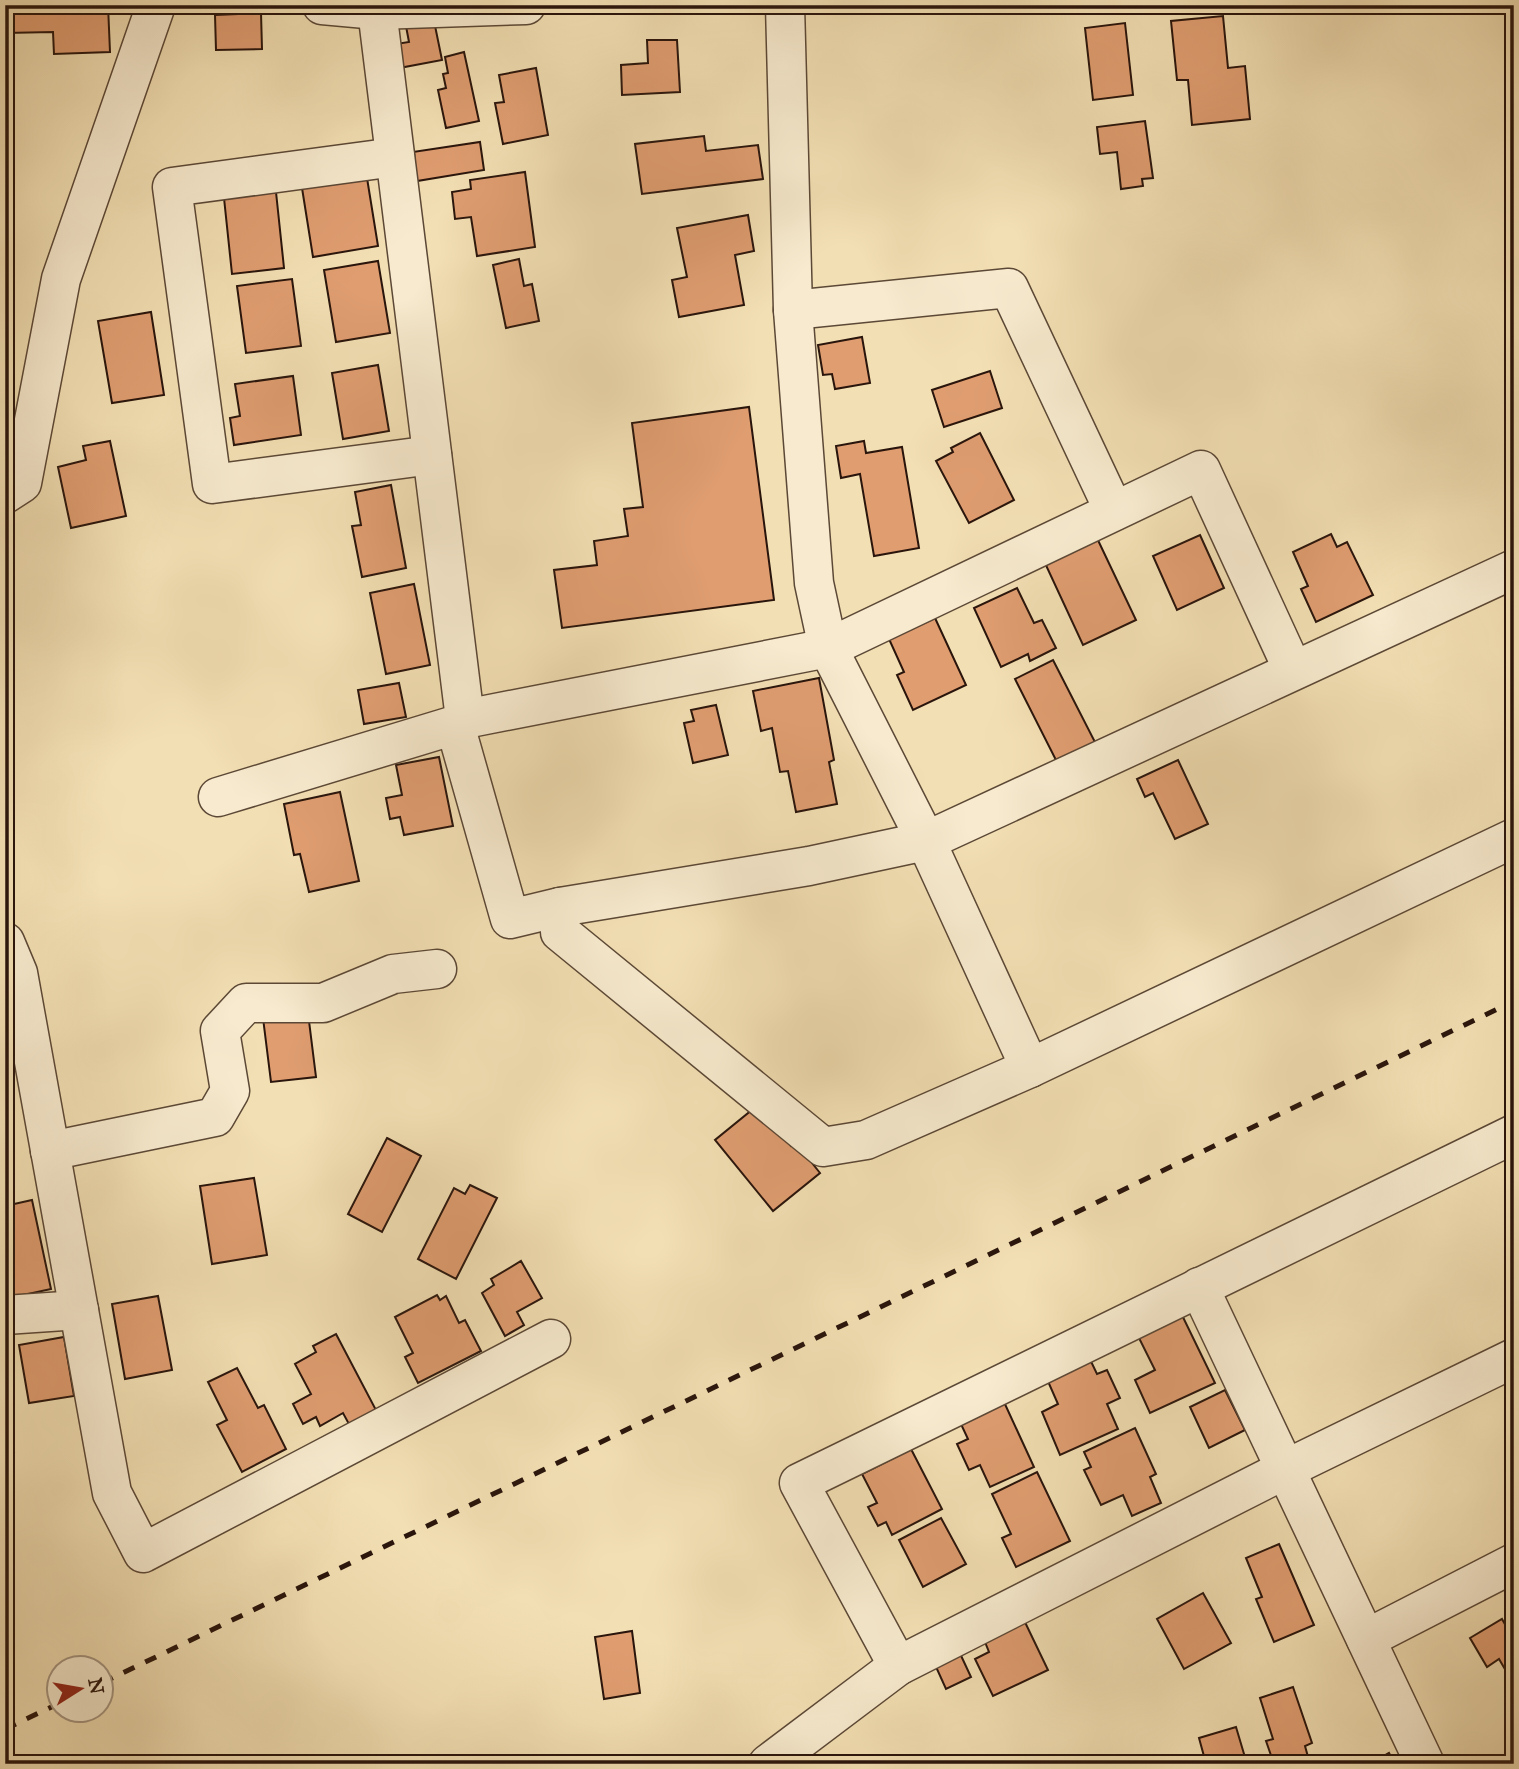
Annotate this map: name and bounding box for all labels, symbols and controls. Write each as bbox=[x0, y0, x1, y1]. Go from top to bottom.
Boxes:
north arrow bbox=[46, 1654, 116, 1724]
text: N bbox=[83, 1676, 109, 1696]

